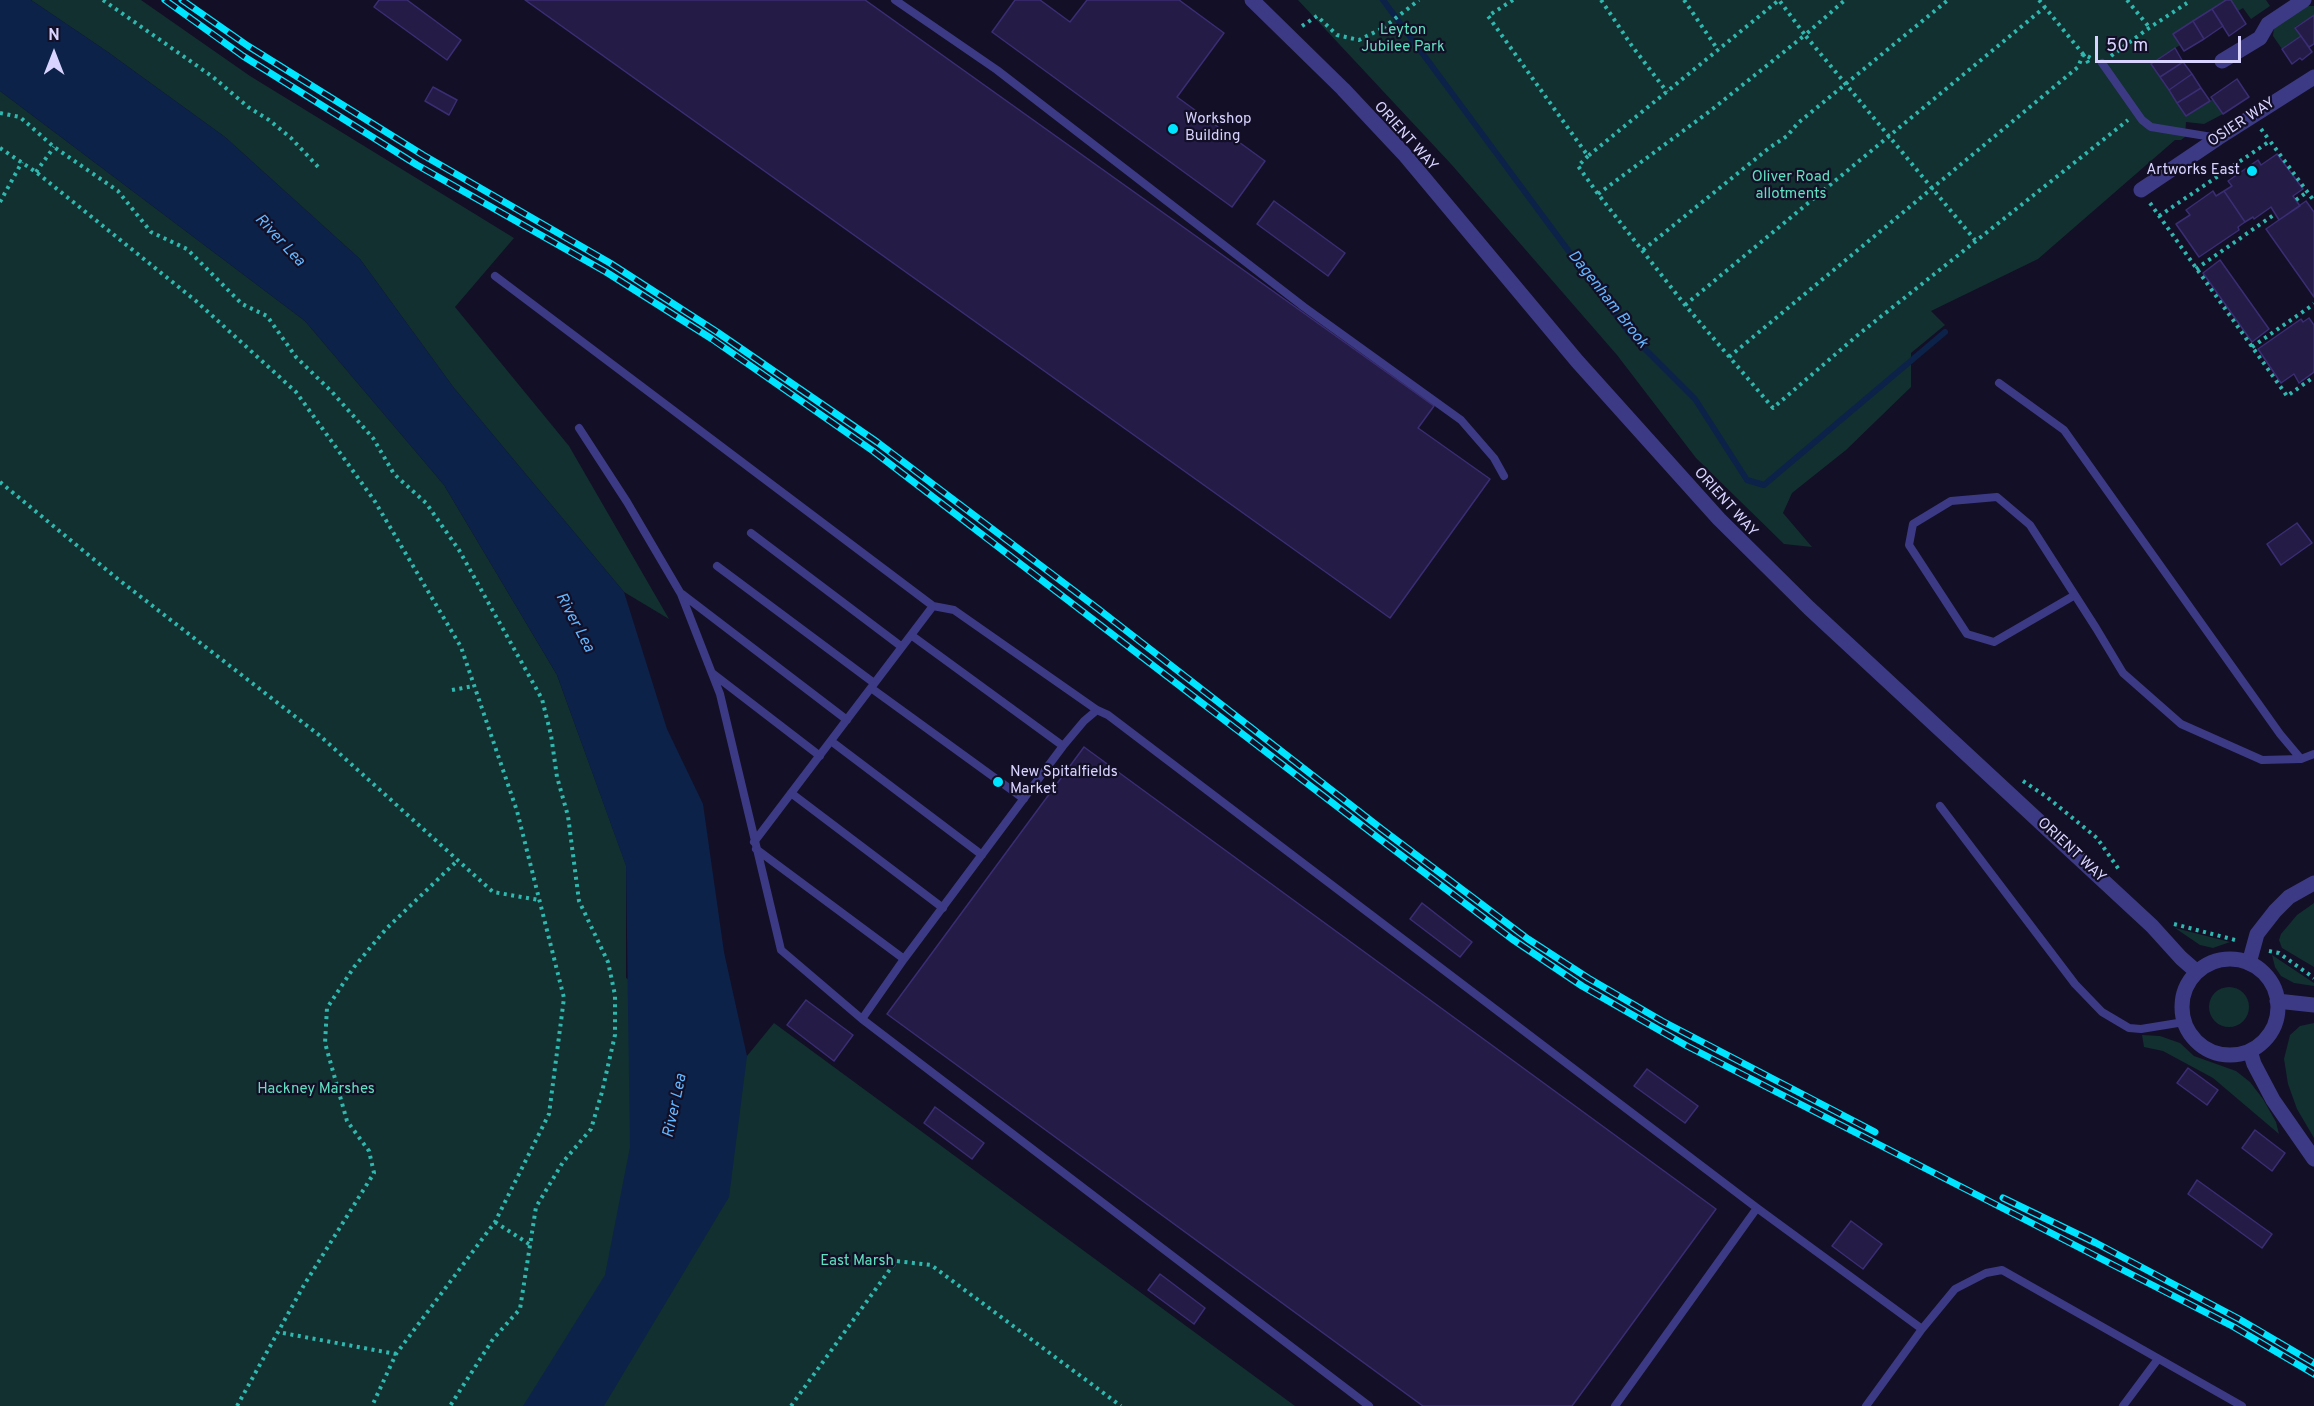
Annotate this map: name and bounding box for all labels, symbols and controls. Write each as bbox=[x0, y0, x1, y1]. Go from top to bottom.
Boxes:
park label: Leyton Jubilee Park bbox=[1361, 22, 1445, 57]
north arrow bbox=[24, 24, 84, 84]
scale bar bbox=[2098, 24, 2244, 62]
text: N bbox=[48, 26, 60, 46]
text: 50 m bbox=[2106, 35, 2148, 58]
street label: OSIER WAY bbox=[2205, 95, 2279, 151]
street label: ORIENT WAY bbox=[1369, 99, 1441, 175]
place label: Workshop Building bbox=[1185, 111, 1251, 146]
marker: Workshop Building bbox=[1166, 122, 1180, 136]
place label: Artworks East bbox=[2146, 162, 2240, 180]
marker: Artworks East bbox=[2245, 164, 2259, 178]
park label: Oliver Road allotments bbox=[1752, 169, 1830, 204]
water label: River Lea bbox=[250, 211, 308, 271]
water label: Dagenham Brook bbox=[1563, 247, 1651, 353]
street label: ORIENT WAY bbox=[1689, 465, 1761, 541]
water label: River Lea bbox=[550, 590, 598, 656]
place label: New Spitalfields Market bbox=[1010, 764, 1118, 799]
marker: New Spitalfields Market bbox=[991, 775, 1005, 789]
street label: ORIENT WAY bbox=[2033, 815, 2109, 887]
water label: River Lea bbox=[660, 1072, 692, 1140]
park label: Hackney Marshes bbox=[257, 1081, 375, 1099]
park label: East Marsh bbox=[820, 1253, 894, 1271]

